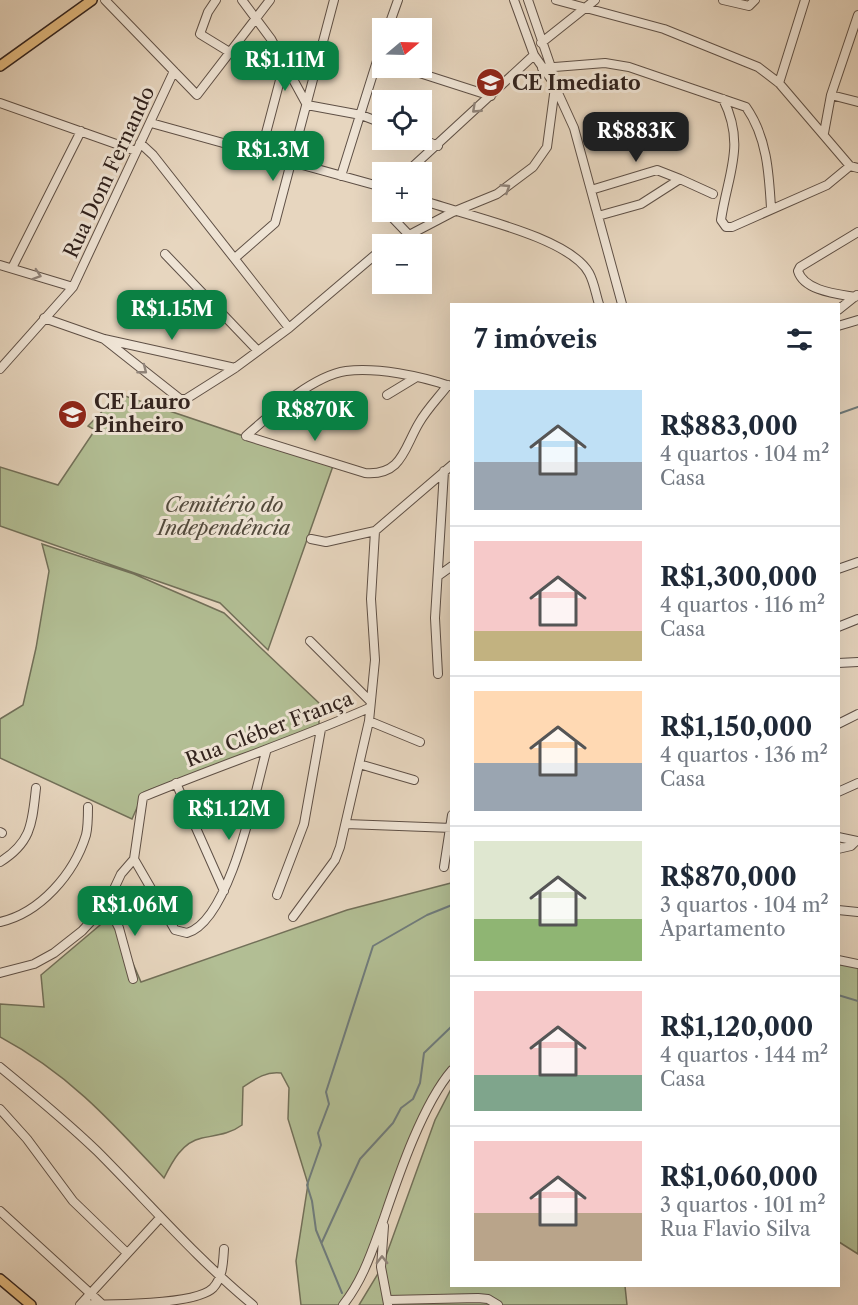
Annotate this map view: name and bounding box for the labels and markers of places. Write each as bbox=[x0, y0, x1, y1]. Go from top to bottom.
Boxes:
pin: R$1.11M bbox=[230, 41, 340, 92]
school or university icon: CE Imediato bbox=[475, 67, 507, 99]
place label: CE Imediato bbox=[512, 71, 641, 95]
pin: R$883K bbox=[587, 112, 685, 163]
pin: R$1.3M bbox=[224, 131, 322, 182]
pin: R$1.15M bbox=[117, 290, 227, 341]
place label: CE Lauro Pinheiro bbox=[94, 390, 191, 437]
pin: R$870K bbox=[266, 391, 364, 442]
school or university icon: CE Lauro Pinheiro bbox=[57, 398, 89, 430]
pin: R$1.12M bbox=[174, 790, 284, 841]
pin: R$1.06M bbox=[80, 886, 190, 937]

